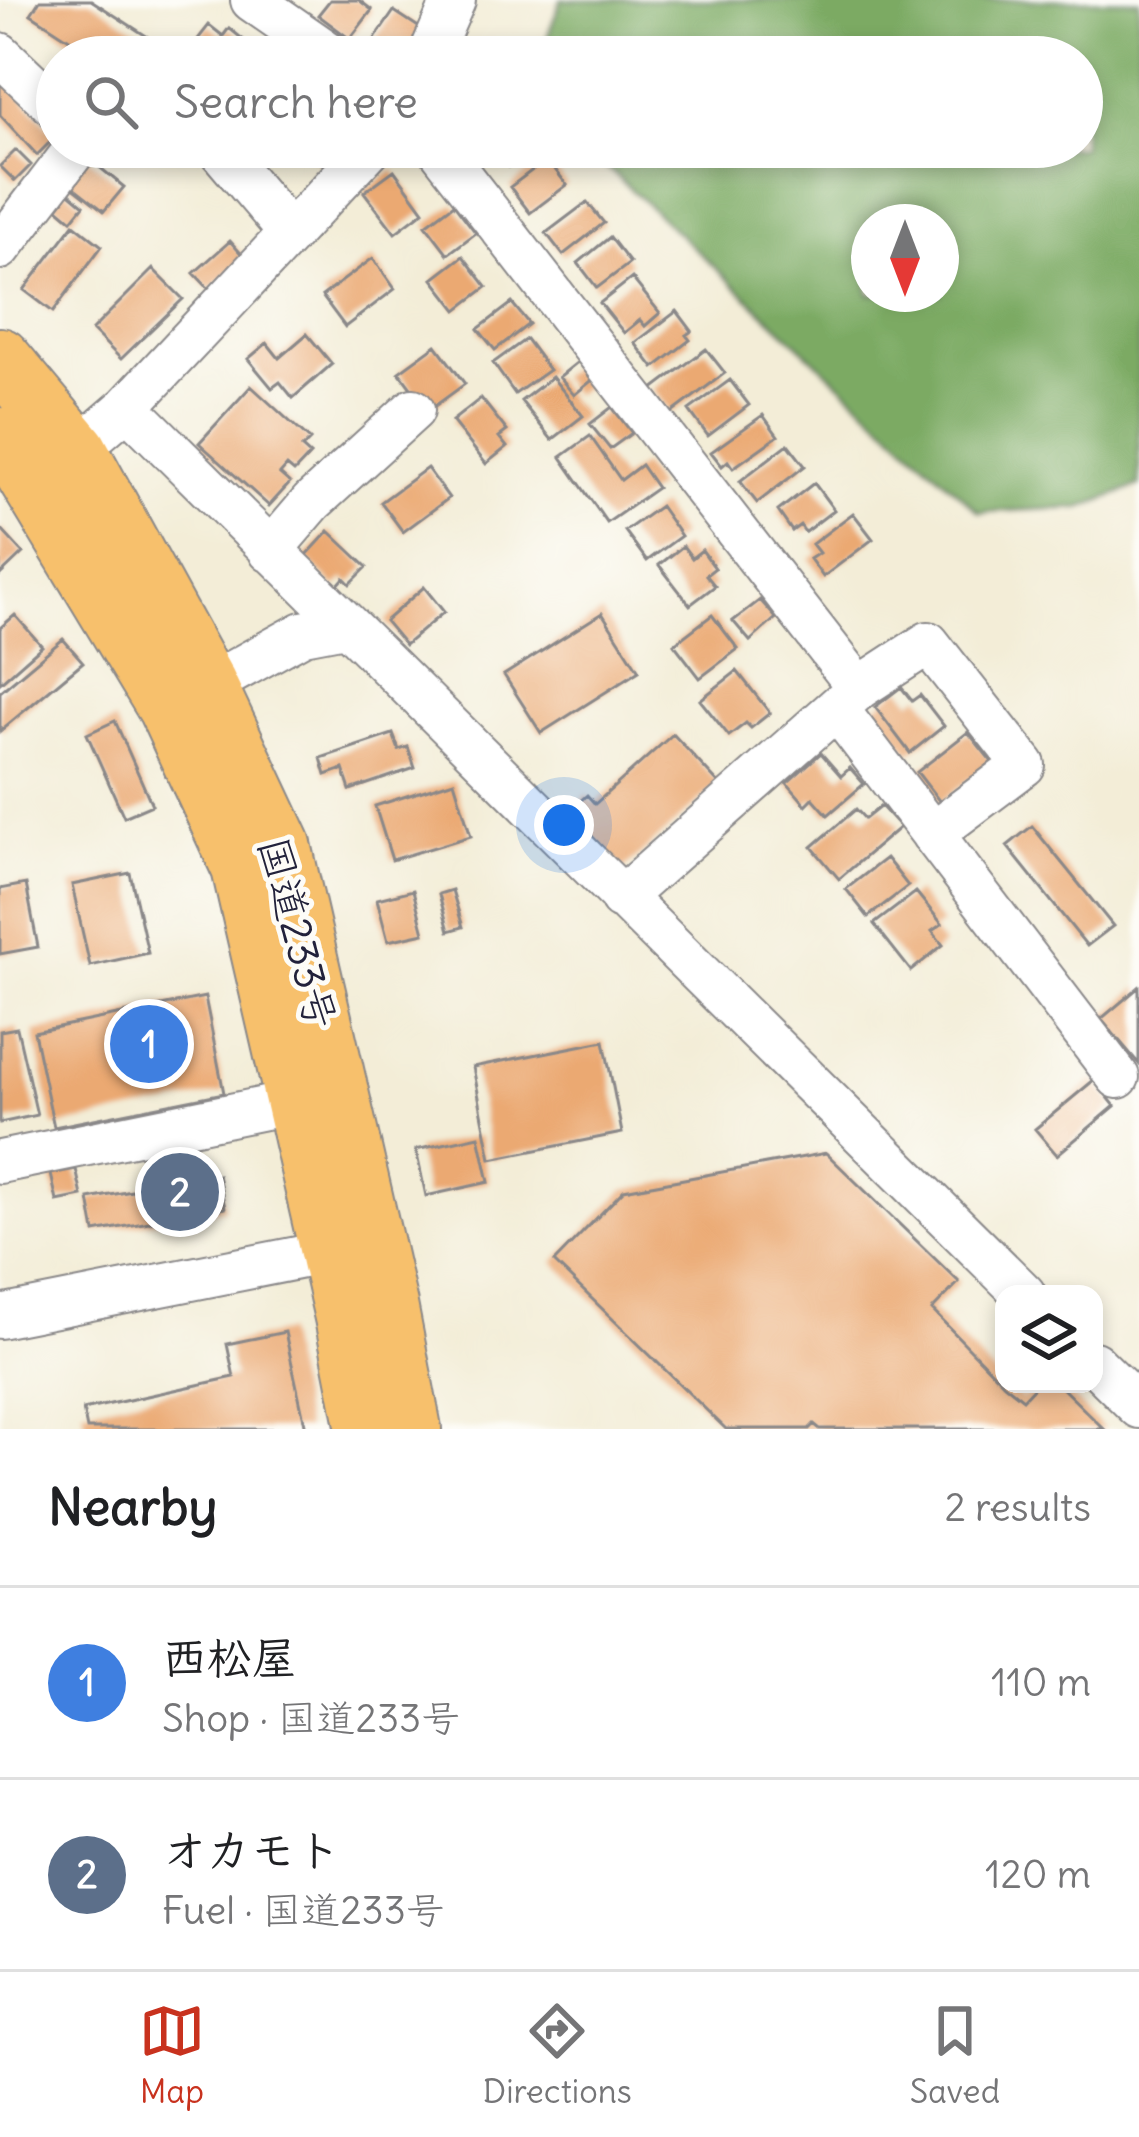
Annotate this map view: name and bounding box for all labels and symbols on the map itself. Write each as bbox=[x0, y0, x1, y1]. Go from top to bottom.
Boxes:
north arrow bbox=[851, 204, 959, 312]
your location bbox=[534, 795, 594, 855]
street label: 国道233号 bbox=[247, 831, 349, 1035]
pin: 1 bbox=[110, 999, 188, 1089]
pin: 2 bbox=[141, 1147, 219, 1237]

